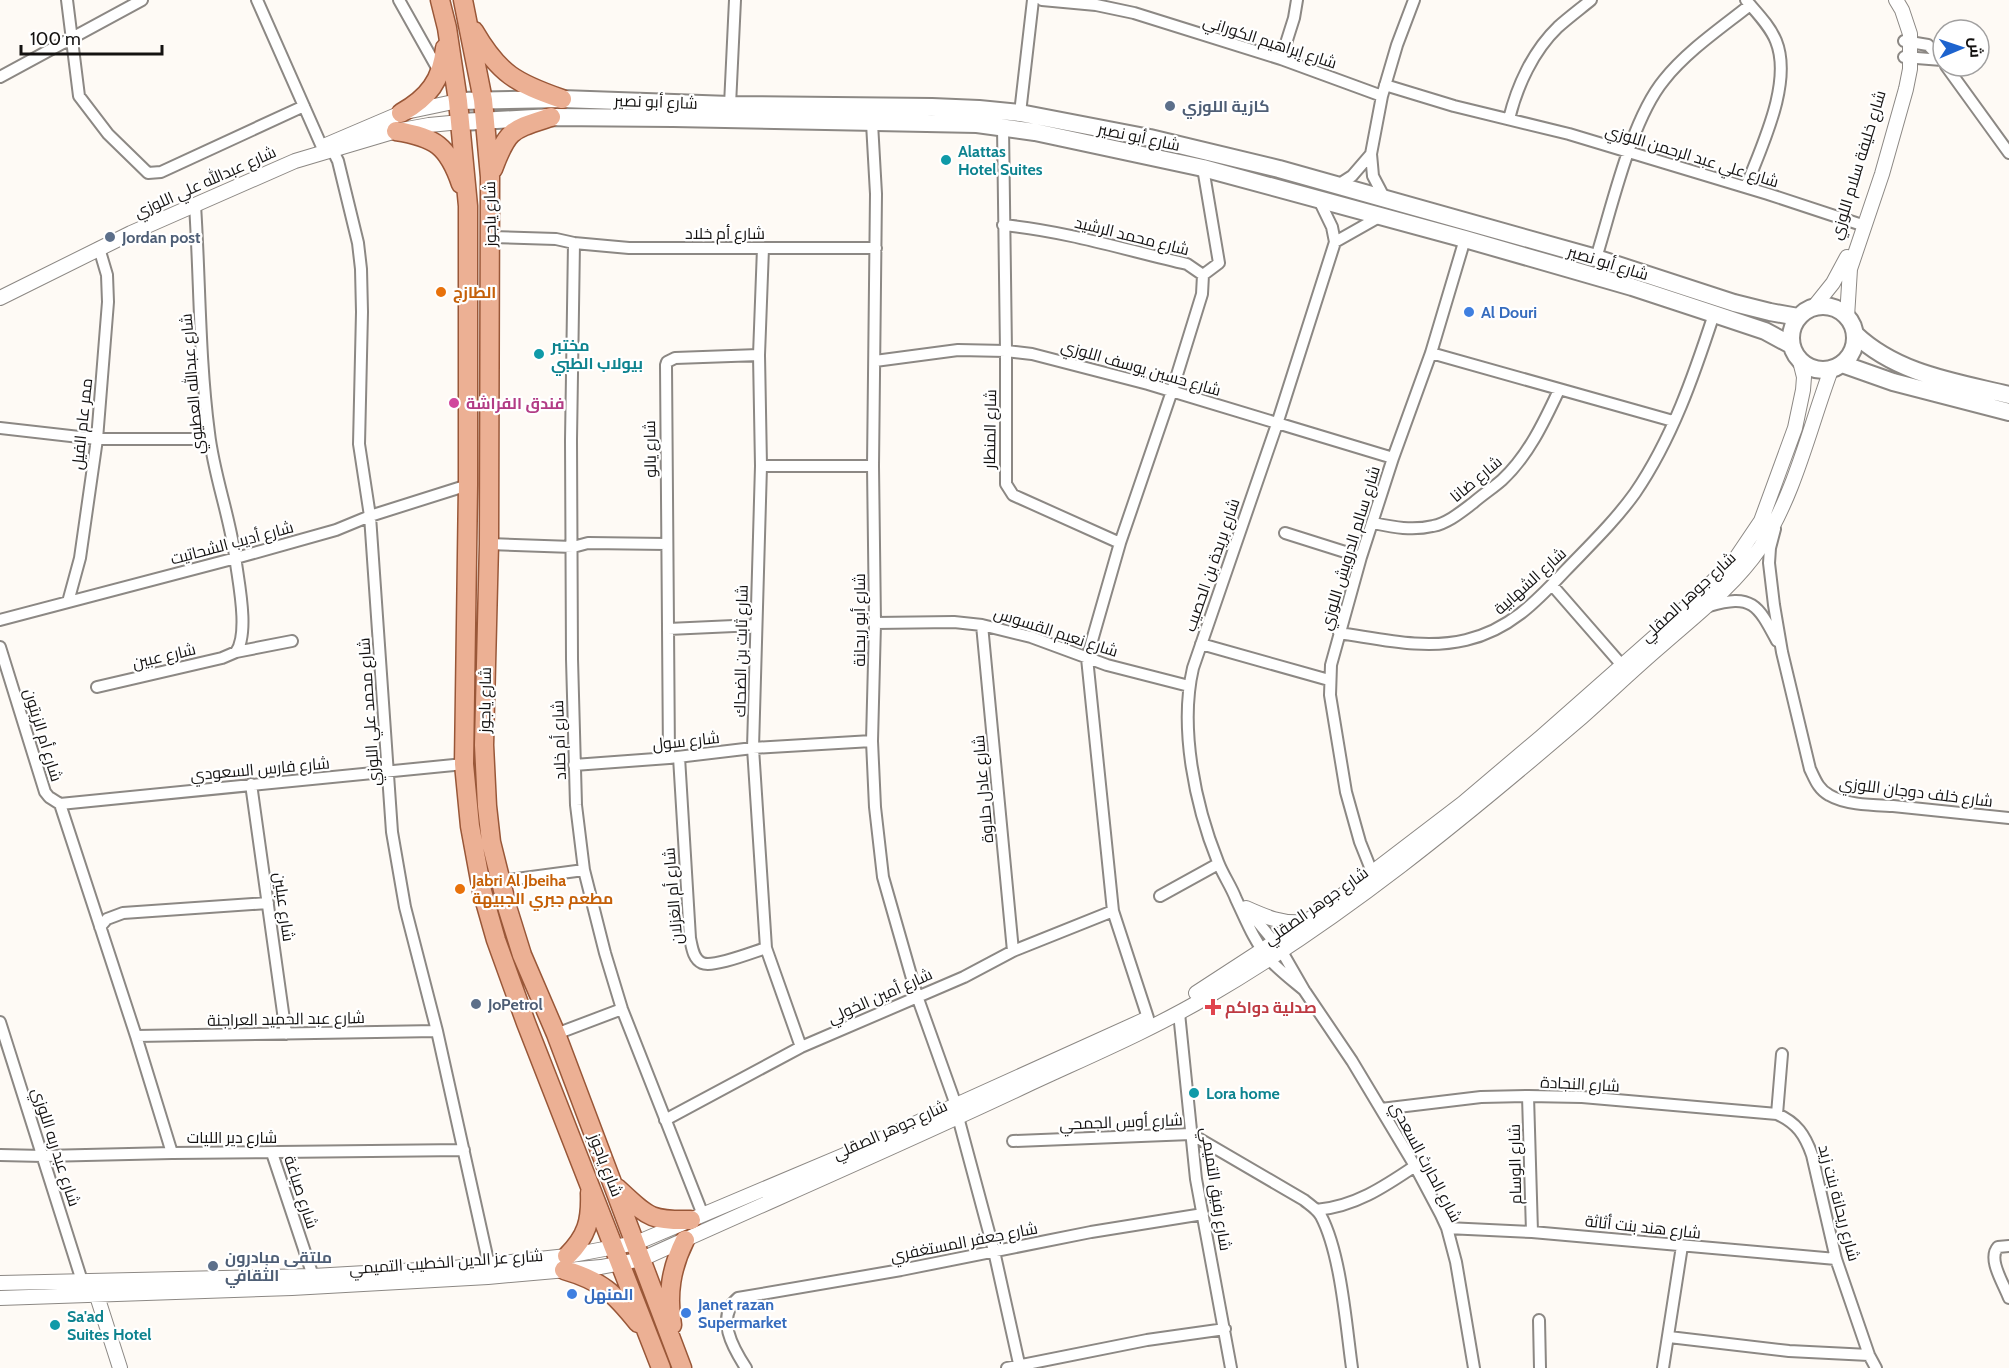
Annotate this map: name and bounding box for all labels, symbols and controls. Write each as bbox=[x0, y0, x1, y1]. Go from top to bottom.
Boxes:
street label: شارع إبراهيم الكوراني bbox=[1200, 11, 1339, 76]
scale bar bbox=[21, 18, 162, 56]
north arrow bbox=[1931, 18, 1991, 78]
text: 100 m bbox=[30, 28, 81, 50]
text: ش bbox=[1966, 37, 1985, 58]
street label: شارع خليفة سلام اللوزي bbox=[1826, 88, 1894, 243]
street label: شارع أبو نصير bbox=[613, 91, 698, 115]
place label: كازية اللوزي bbox=[1182, 97, 1270, 119]
marker: كازية اللوزي bbox=[1163, 99, 1177, 113]
street label: شارع أبو نصير bbox=[1095, 119, 1182, 157]
street label: شارع علي عبد الرحمن اللوزي bbox=[1602, 121, 1781, 195]
street label: شارع عبدالله علي اللوزي bbox=[131, 141, 281, 226]
place label: Alattas Hotel Suites bbox=[958, 142, 1043, 179]
marker: Alattas Hotel Suites bbox=[939, 153, 953, 167]
street label: شارع ياجوز bbox=[480, 181, 502, 248]
street label: شارع محمد الرشيد bbox=[1072, 213, 1191, 261]
street label: شارع أم خلاد bbox=[685, 224, 765, 245]
place label: Jordan post bbox=[121, 228, 201, 247]
marker: Jordan post bbox=[103, 230, 117, 244]
street label: شارع أبو نصير bbox=[1564, 241, 1651, 286]
place label: الطازج bbox=[453, 283, 496, 303]
marker: الطازج bbox=[434, 285, 448, 299]
place label: Al Douri bbox=[1481, 303, 1537, 322]
marker: Al Douri bbox=[1462, 305, 1476, 319]
street label: شارع عبدالله العطيوي bbox=[175, 312, 212, 455]
place label: مختبر بيولاب الطبي bbox=[550, 336, 643, 376]
street label: شارع حسين يوسف اللوزي bbox=[1058, 336, 1223, 404]
marker: مختبر بيولاب الطبي bbox=[532, 347, 546, 361]
street label: ممر عام الفيل bbox=[68, 377, 98, 471]
street label: شارع المنطار bbox=[980, 389, 1002, 470]
place label: فندق الفراشة bbox=[466, 394, 565, 413]
marker: فندق الفراشة bbox=[447, 396, 461, 410]
street label: شارع يالو bbox=[640, 420, 662, 478]
street label: شارع ضانا bbox=[1446, 452, 1507, 508]
street label: شارع سالم الدرويش اللوزي bbox=[1316, 464, 1388, 633]
street label: شارع بريدة بن الحصيب bbox=[1180, 496, 1246, 635]
street label: شارع أديب الشحاتيت bbox=[168, 517, 296, 570]
street label: شارع الشهابية bbox=[1490, 544, 1571, 620]
street label: شارع جوهر الصقلي bbox=[1636, 548, 1742, 649]
street label: شارع أبو ريحانة bbox=[850, 573, 871, 667]
street label: شارع ثابت بن الضحاك bbox=[730, 584, 754, 718]
street label: شارع نعيم القسوس bbox=[991, 603, 1120, 663]
street label: شارع محمد علي اللوزي bbox=[354, 637, 388, 787]
street label: شارع عبين bbox=[130, 639, 198, 674]
street label: شارع ياجوز bbox=[475, 667, 497, 734]
street label: شارع أم الزيتون bbox=[18, 686, 66, 784]
street label: شارع أم خلاد bbox=[548, 700, 572, 780]
street label: شارع سول bbox=[651, 728, 721, 756]
street label: شارع عادل حلاوة bbox=[969, 734, 999, 844]
street label: شارع فارس السعودي bbox=[189, 753, 331, 789]
street label: شارع خلف دوجان اللوزي bbox=[1838, 773, 1994, 815]
street label: شارع أم الغزلان bbox=[659, 847, 689, 945]
street label: شارع جوهر الصقلي bbox=[1260, 863, 1374, 952]
street label: شارع عبلين bbox=[268, 871, 298, 943]
place label: Jabri Al Jbeiha مطعم جبري الجبيهة bbox=[471, 871, 613, 911]
marker: Jabri Al Jbeiha مطعم جبري الجبيهة bbox=[453, 882, 467, 896]
street label: شارع أمين الخولي bbox=[825, 964, 937, 1031]
place label: JoPetrol bbox=[487, 995, 543, 1014]
marker: JoPetrol bbox=[469, 997, 483, 1011]
place label: صدلية دواكم bbox=[1225, 998, 1317, 1019]
marker: صدلية دواكم bbox=[1206, 1000, 1220, 1014]
street label: شارع عبد الحميد العراجنة bbox=[207, 1008, 365, 1032]
street label: شارع النجادة bbox=[1540, 1072, 1620, 1098]
place label: Lora home bbox=[1206, 1084, 1280, 1103]
street label: شارع عبد ربه اللوزي bbox=[24, 1085, 84, 1210]
marker: Lora home bbox=[1187, 1086, 1201, 1100]
street label: شارع جوهر الصقلي bbox=[830, 1096, 952, 1167]
street label: شارع الحارث السعدي bbox=[1383, 1099, 1466, 1227]
street label: شارع أوس الجمحي bbox=[1059, 1110, 1183, 1138]
street label: شارع الوسام bbox=[1505, 1124, 1527, 1204]
street label: شارع رفيق التميمي bbox=[1193, 1126, 1235, 1253]
street label: شارع دير الليات bbox=[187, 1128, 277, 1149]
street label: شارع ياجوز bbox=[583, 1130, 627, 1200]
street label: شارع ريحانة بنت زيد bbox=[1812, 1143, 1864, 1264]
street label: شارع صياغة bbox=[278, 1153, 322, 1232]
street label: شارع هند بنت أثاثة bbox=[1584, 1211, 1702, 1245]
street label: شارع جعفر المستغفري bbox=[889, 1218, 1040, 1270]
street label: شارع عز الدين الخطيب التميمي bbox=[348, 1246, 544, 1282]
place label: ملتقى مبادرون الثقافي bbox=[225, 1248, 332, 1288]
marker: ملتقى مبادرون الثقافي bbox=[206, 1259, 220, 1273]
place label: المنهل bbox=[584, 1285, 633, 1304]
marker: المنهل bbox=[565, 1287, 579, 1301]
place label: Janet razan Supermarket bbox=[697, 1295, 788, 1332]
marker: Janet razan Supermarket bbox=[679, 1306, 693, 1320]
place label: Sa'ad Suites Hotel bbox=[67, 1307, 151, 1344]
marker: Sa'ad Suites Hotel bbox=[48, 1318, 62, 1332]

